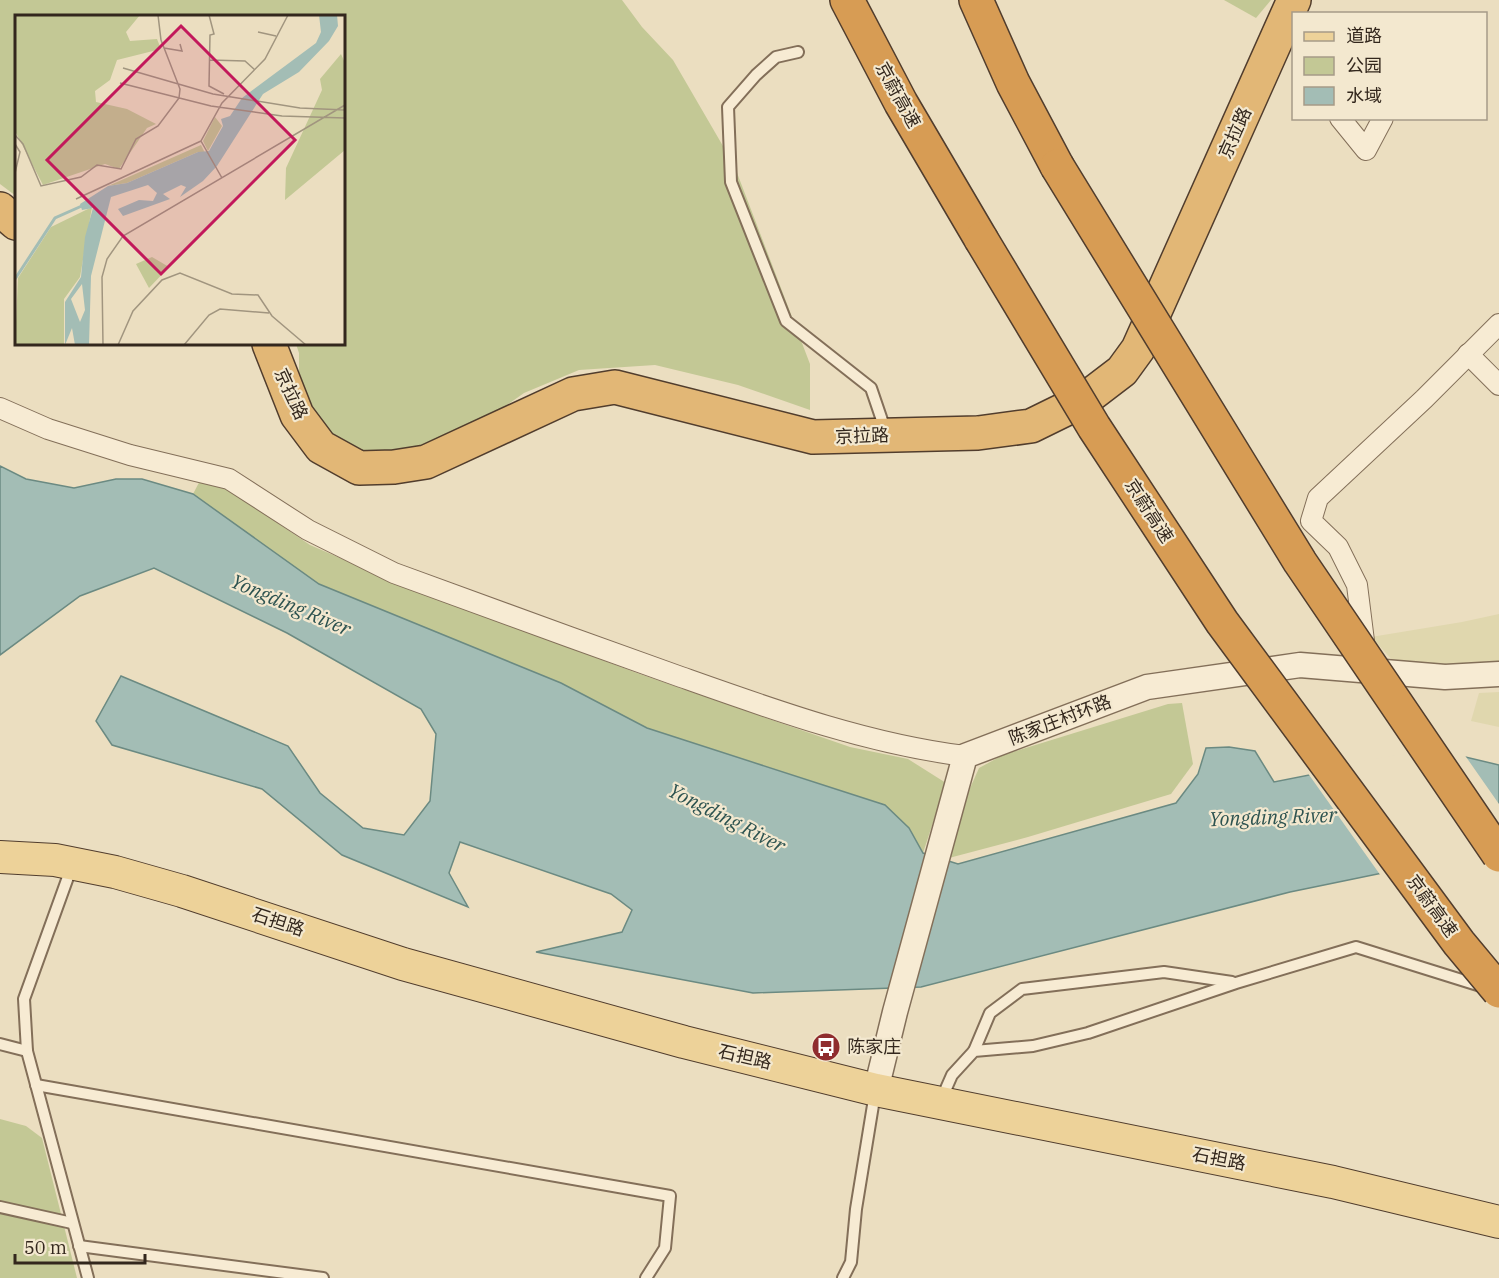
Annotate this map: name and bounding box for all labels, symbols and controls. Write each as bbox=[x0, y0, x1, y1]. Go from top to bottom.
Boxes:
legend bbox=[1292, 12, 1487, 120]
inset map bbox=[15, 15, 345, 345]
text: 道路 bbox=[1346, 24, 1382, 47]
text: 公园 bbox=[1346, 54, 1382, 77]
street label: 京蔚高速 bbox=[871, 58, 926, 132]
text: 水域 bbox=[1346, 84, 1382, 107]
street label: 京拉路 bbox=[1213, 103, 1256, 162]
street label: 京拉路 bbox=[270, 364, 313, 423]
street label: 京拉路 bbox=[835, 423, 889, 448]
street label: 京蔚高速 bbox=[1120, 474, 1179, 547]
water label: Yongding River bbox=[227, 567, 356, 642]
street label: 陈家庄村环路 bbox=[1005, 689, 1114, 750]
water label: Yongding River bbox=[664, 776, 791, 859]
water label: Yongding River bbox=[1209, 801, 1339, 832]
street label: 京蔚高速 bbox=[1402, 870, 1463, 942]
street label: 石担路 bbox=[249, 902, 307, 941]
bus stop icon: 陈家庄 bbox=[810, 1031, 842, 1063]
place label: 陈家庄 bbox=[847, 1035, 901, 1058]
street label: 石担路 bbox=[716, 1039, 774, 1074]
street label: 石担路 bbox=[1190, 1142, 1248, 1175]
scale bar bbox=[15, 1227, 146, 1265]
text: 50 m bbox=[24, 1236, 67, 1259]

